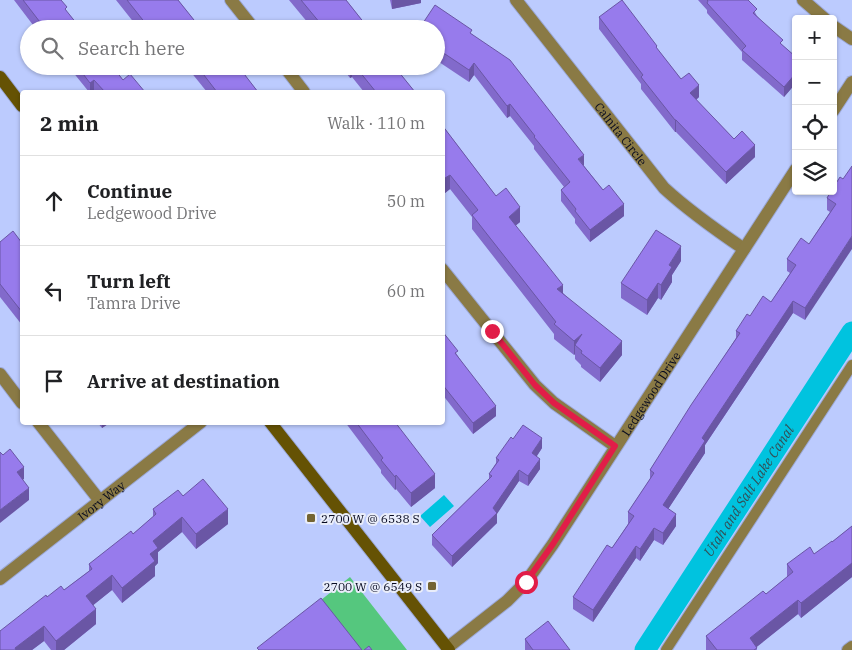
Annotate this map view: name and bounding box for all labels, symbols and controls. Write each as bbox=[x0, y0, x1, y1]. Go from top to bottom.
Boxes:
map controls bbox=[792, 15, 837, 195]
button: + bbox=[792, 15, 837, 60]
search box bbox=[20, 20, 445, 75]
icon: search bbox=[38, 34, 66, 62]
text: Search here bbox=[78, 36, 185, 60]
button: − bbox=[792, 60, 837, 105]
street label: Calnita Circle bbox=[592, 99, 651, 168]
button: locate bbox=[792, 105, 837, 150]
text: 2 min bbox=[40, 109, 99, 137]
text: Walk · 110 m bbox=[327, 113, 425, 133]
button: layers bbox=[792, 150, 837, 195]
text: Continue bbox=[87, 179, 172, 203]
icon: ahead bbox=[40, 187, 68, 215]
text: 50 m bbox=[387, 191, 425, 211]
text: Ledgewood Drive bbox=[87, 203, 217, 223]
text: Turn left bbox=[87, 269, 170, 293]
icon: left bbox=[40, 277, 68, 305]
text: 60 m bbox=[387, 281, 425, 301]
text: Tamra Drive bbox=[87, 293, 181, 313]
route end bbox=[481, 320, 504, 343]
street label: Ledgewood Drive bbox=[618, 349, 683, 438]
icon: arrive bbox=[40, 367, 68, 395]
text: Arrive at destination bbox=[87, 369, 280, 393]
water label: Utah and Salt Lake Canal bbox=[699, 421, 799, 560]
street label: Ivory Way bbox=[74, 477, 128, 523]
place label: 2700 W @ 6538 S bbox=[321, 511, 420, 526]
marker: 2700 W @ 6538 S bbox=[305, 512, 317, 524]
route start bbox=[515, 571, 538, 594]
place label: 2700 W @ 6549 S bbox=[324, 579, 422, 594]
marker: 2700 W @ 6549 S bbox=[426, 580, 438, 592]

